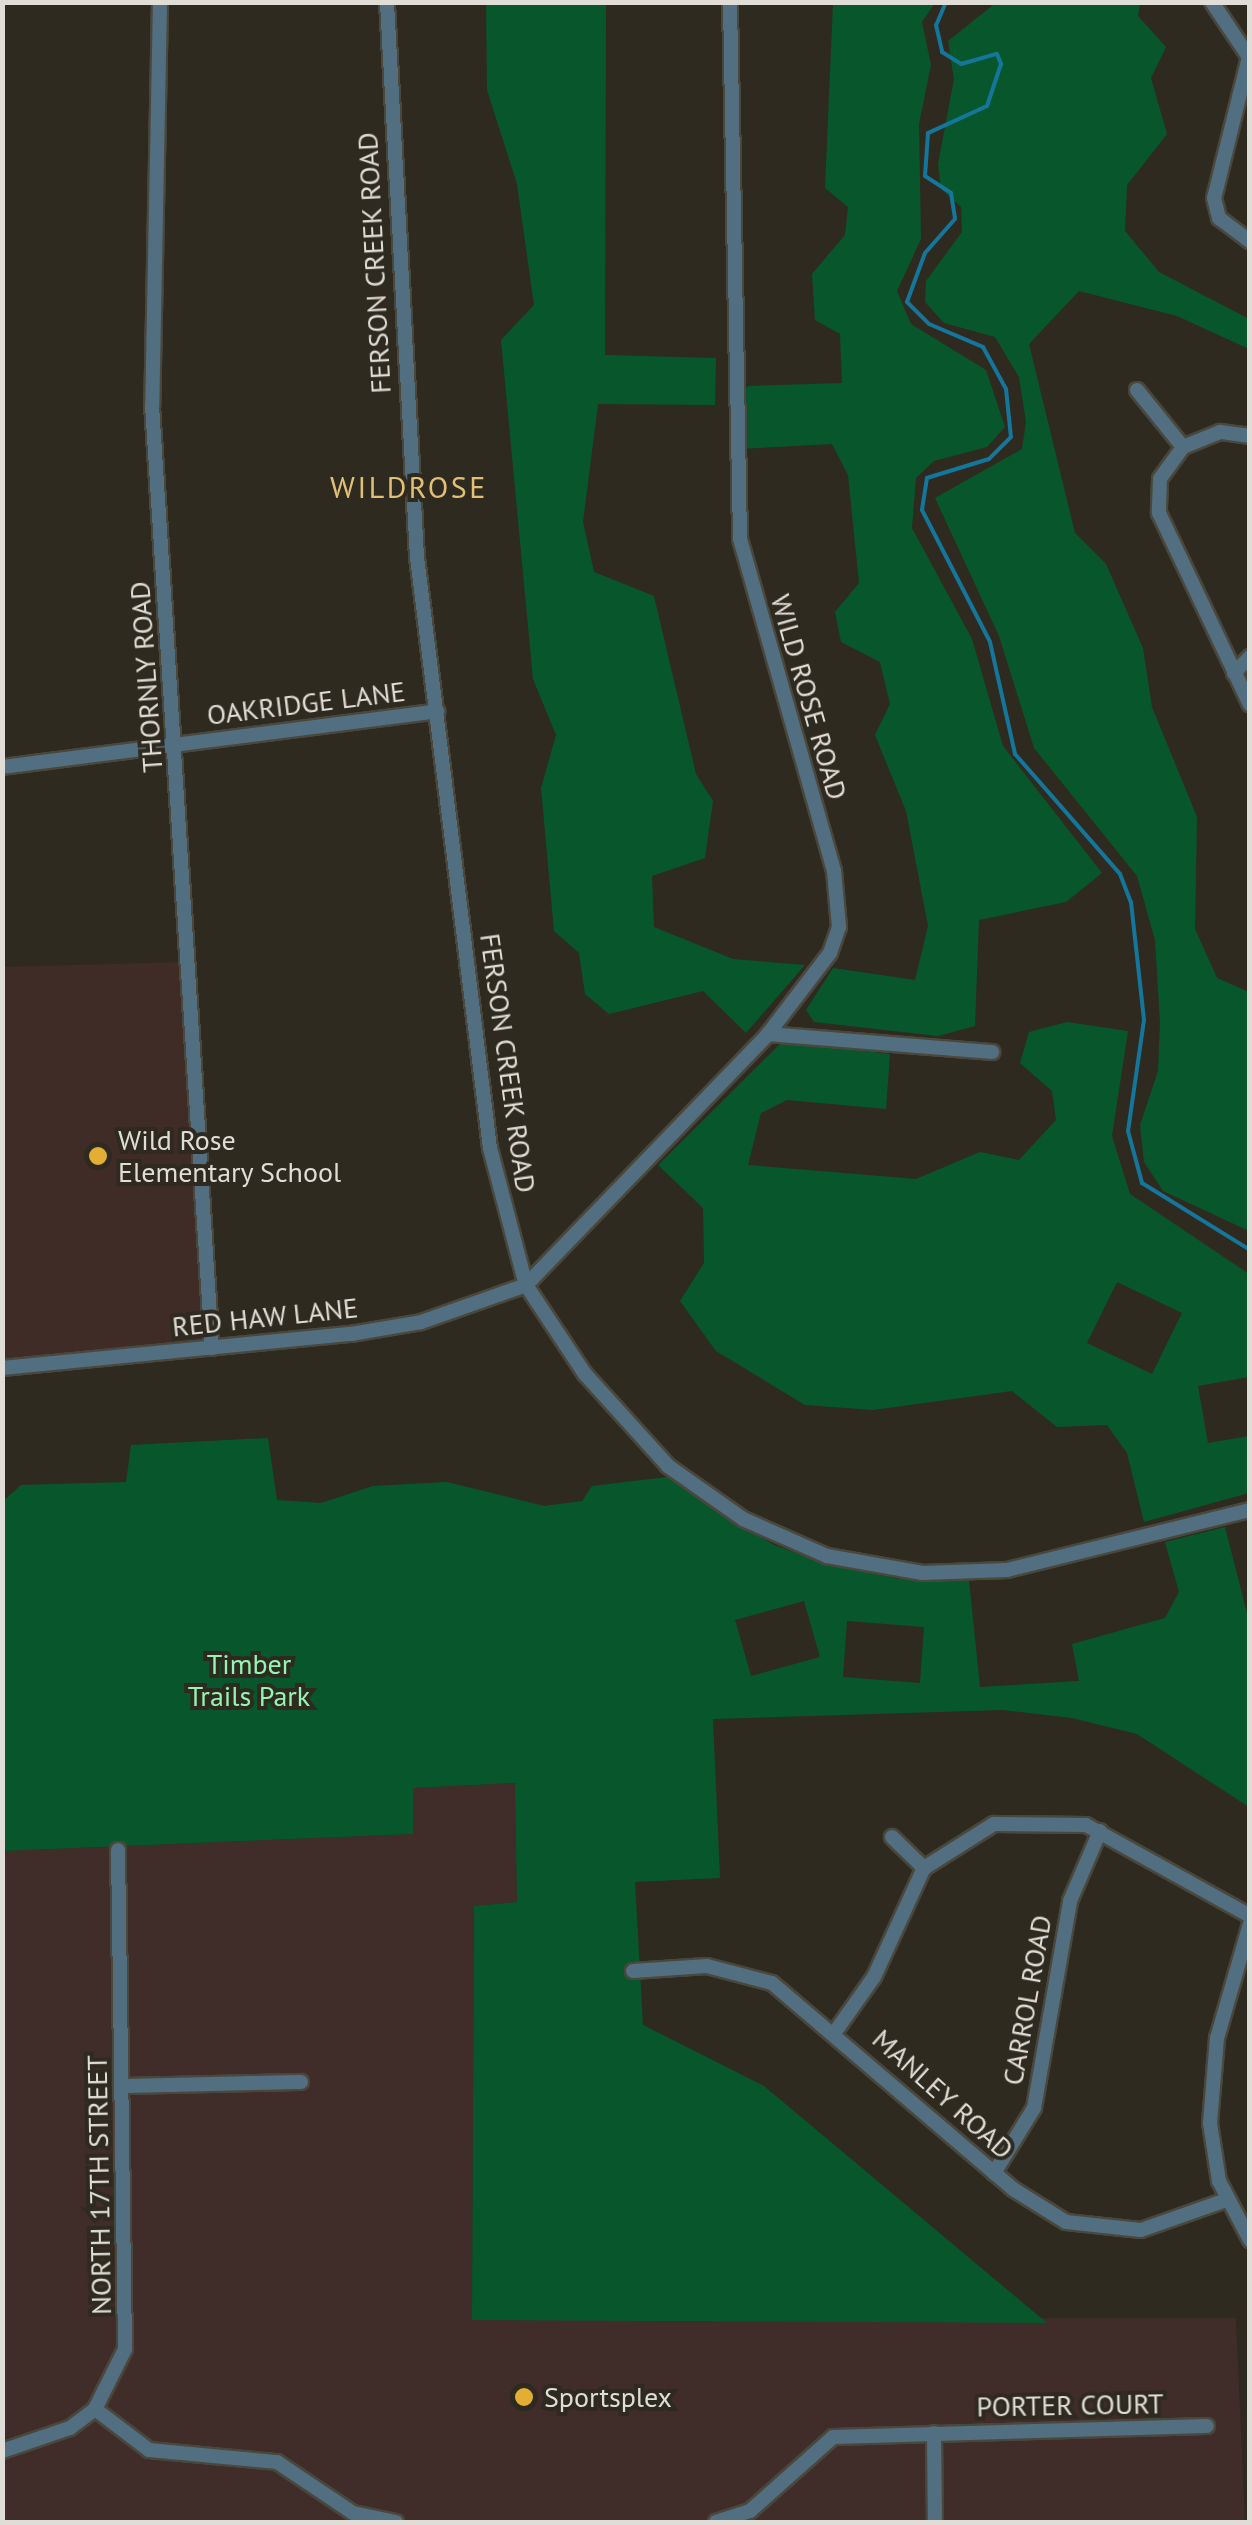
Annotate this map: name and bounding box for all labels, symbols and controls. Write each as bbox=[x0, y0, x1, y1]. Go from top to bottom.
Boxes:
street label: FERSON CREEK ROAD bbox=[350, 131, 398, 395]
district label: WILDROSE bbox=[330, 469, 488, 505]
street label: THORNLY ROAD bbox=[123, 580, 169, 774]
street label: WILD ROSE ROAD bbox=[764, 590, 854, 804]
street label: OAKRIDGE LANE bbox=[205, 674, 407, 732]
street label: FERSON CREEK ROAD bbox=[473, 931, 543, 1195]
place label: Wild Rose Elementary School bbox=[118, 1123, 342, 1189]
marker: Wild Rose Elementary School bbox=[87, 1145, 109, 1167]
street label: RED HAW LANE bbox=[170, 1290, 360, 1344]
park label: Timber Trails Park bbox=[188, 1647, 310, 1713]
street label: CARROL ROAD bbox=[995, 1912, 1059, 2088]
street label: MANLEY ROAD bbox=[865, 2022, 1021, 2166]
street label: NORTH 17TH STREET bbox=[80, 2055, 118, 2315]
place label: Sportsplex bbox=[544, 2380, 672, 2414]
marker: Sportsplex bbox=[513, 2386, 535, 2408]
street label: PORTER COURT bbox=[976, 2387, 1164, 2423]

